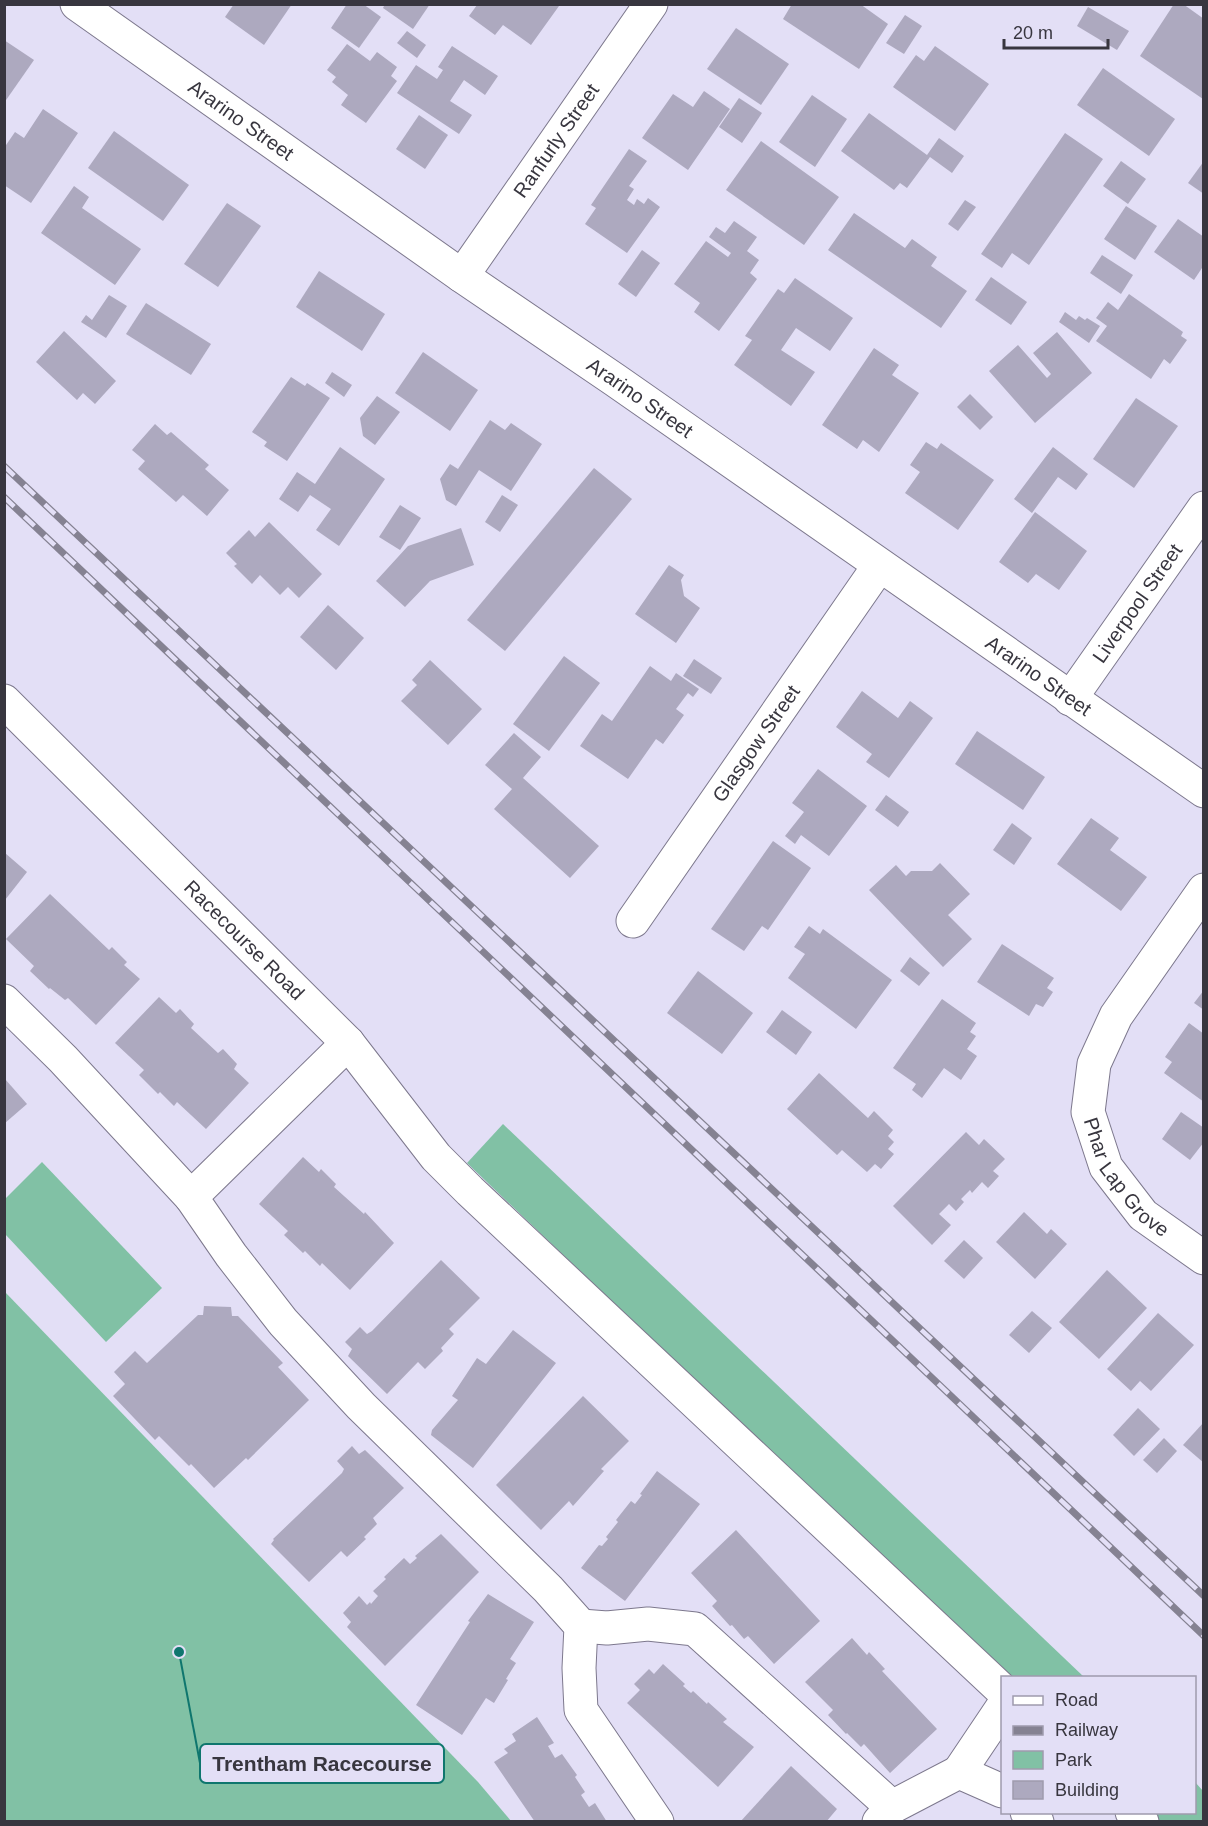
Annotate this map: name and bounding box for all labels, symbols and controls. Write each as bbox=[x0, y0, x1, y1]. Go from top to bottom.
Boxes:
scale bar bbox=[1004, 12, 1108, 50]
text: 20 m bbox=[1013, 23, 1053, 43]
street label: Ararino Street bbox=[184, 75, 298, 165]
street label: Ranfurly Street bbox=[509, 79, 604, 202]
street label: Ararino Street bbox=[583, 353, 697, 442]
street label: Liverpool Street bbox=[1088, 539, 1187, 667]
street label: Ararino Street bbox=[982, 631, 1096, 720]
street label: Glasgow Street bbox=[708, 681, 804, 806]
street label: Racecourse Road bbox=[180, 876, 309, 1004]
street label: Phar Lap Grove bbox=[1080, 1115, 1173, 1241]
legend bbox=[1001, 1676, 1196, 1814]
text: Road bbox=[1055, 1690, 1098, 1710]
text: Railway bbox=[1055, 1720, 1118, 1740]
callout: Trentham Racecourse bbox=[200, 1744, 444, 1783]
text: Park bbox=[1055, 1750, 1093, 1770]
text: Trentham Racecourse bbox=[212, 1752, 432, 1775]
text: Building bbox=[1055, 1780, 1119, 1800]

